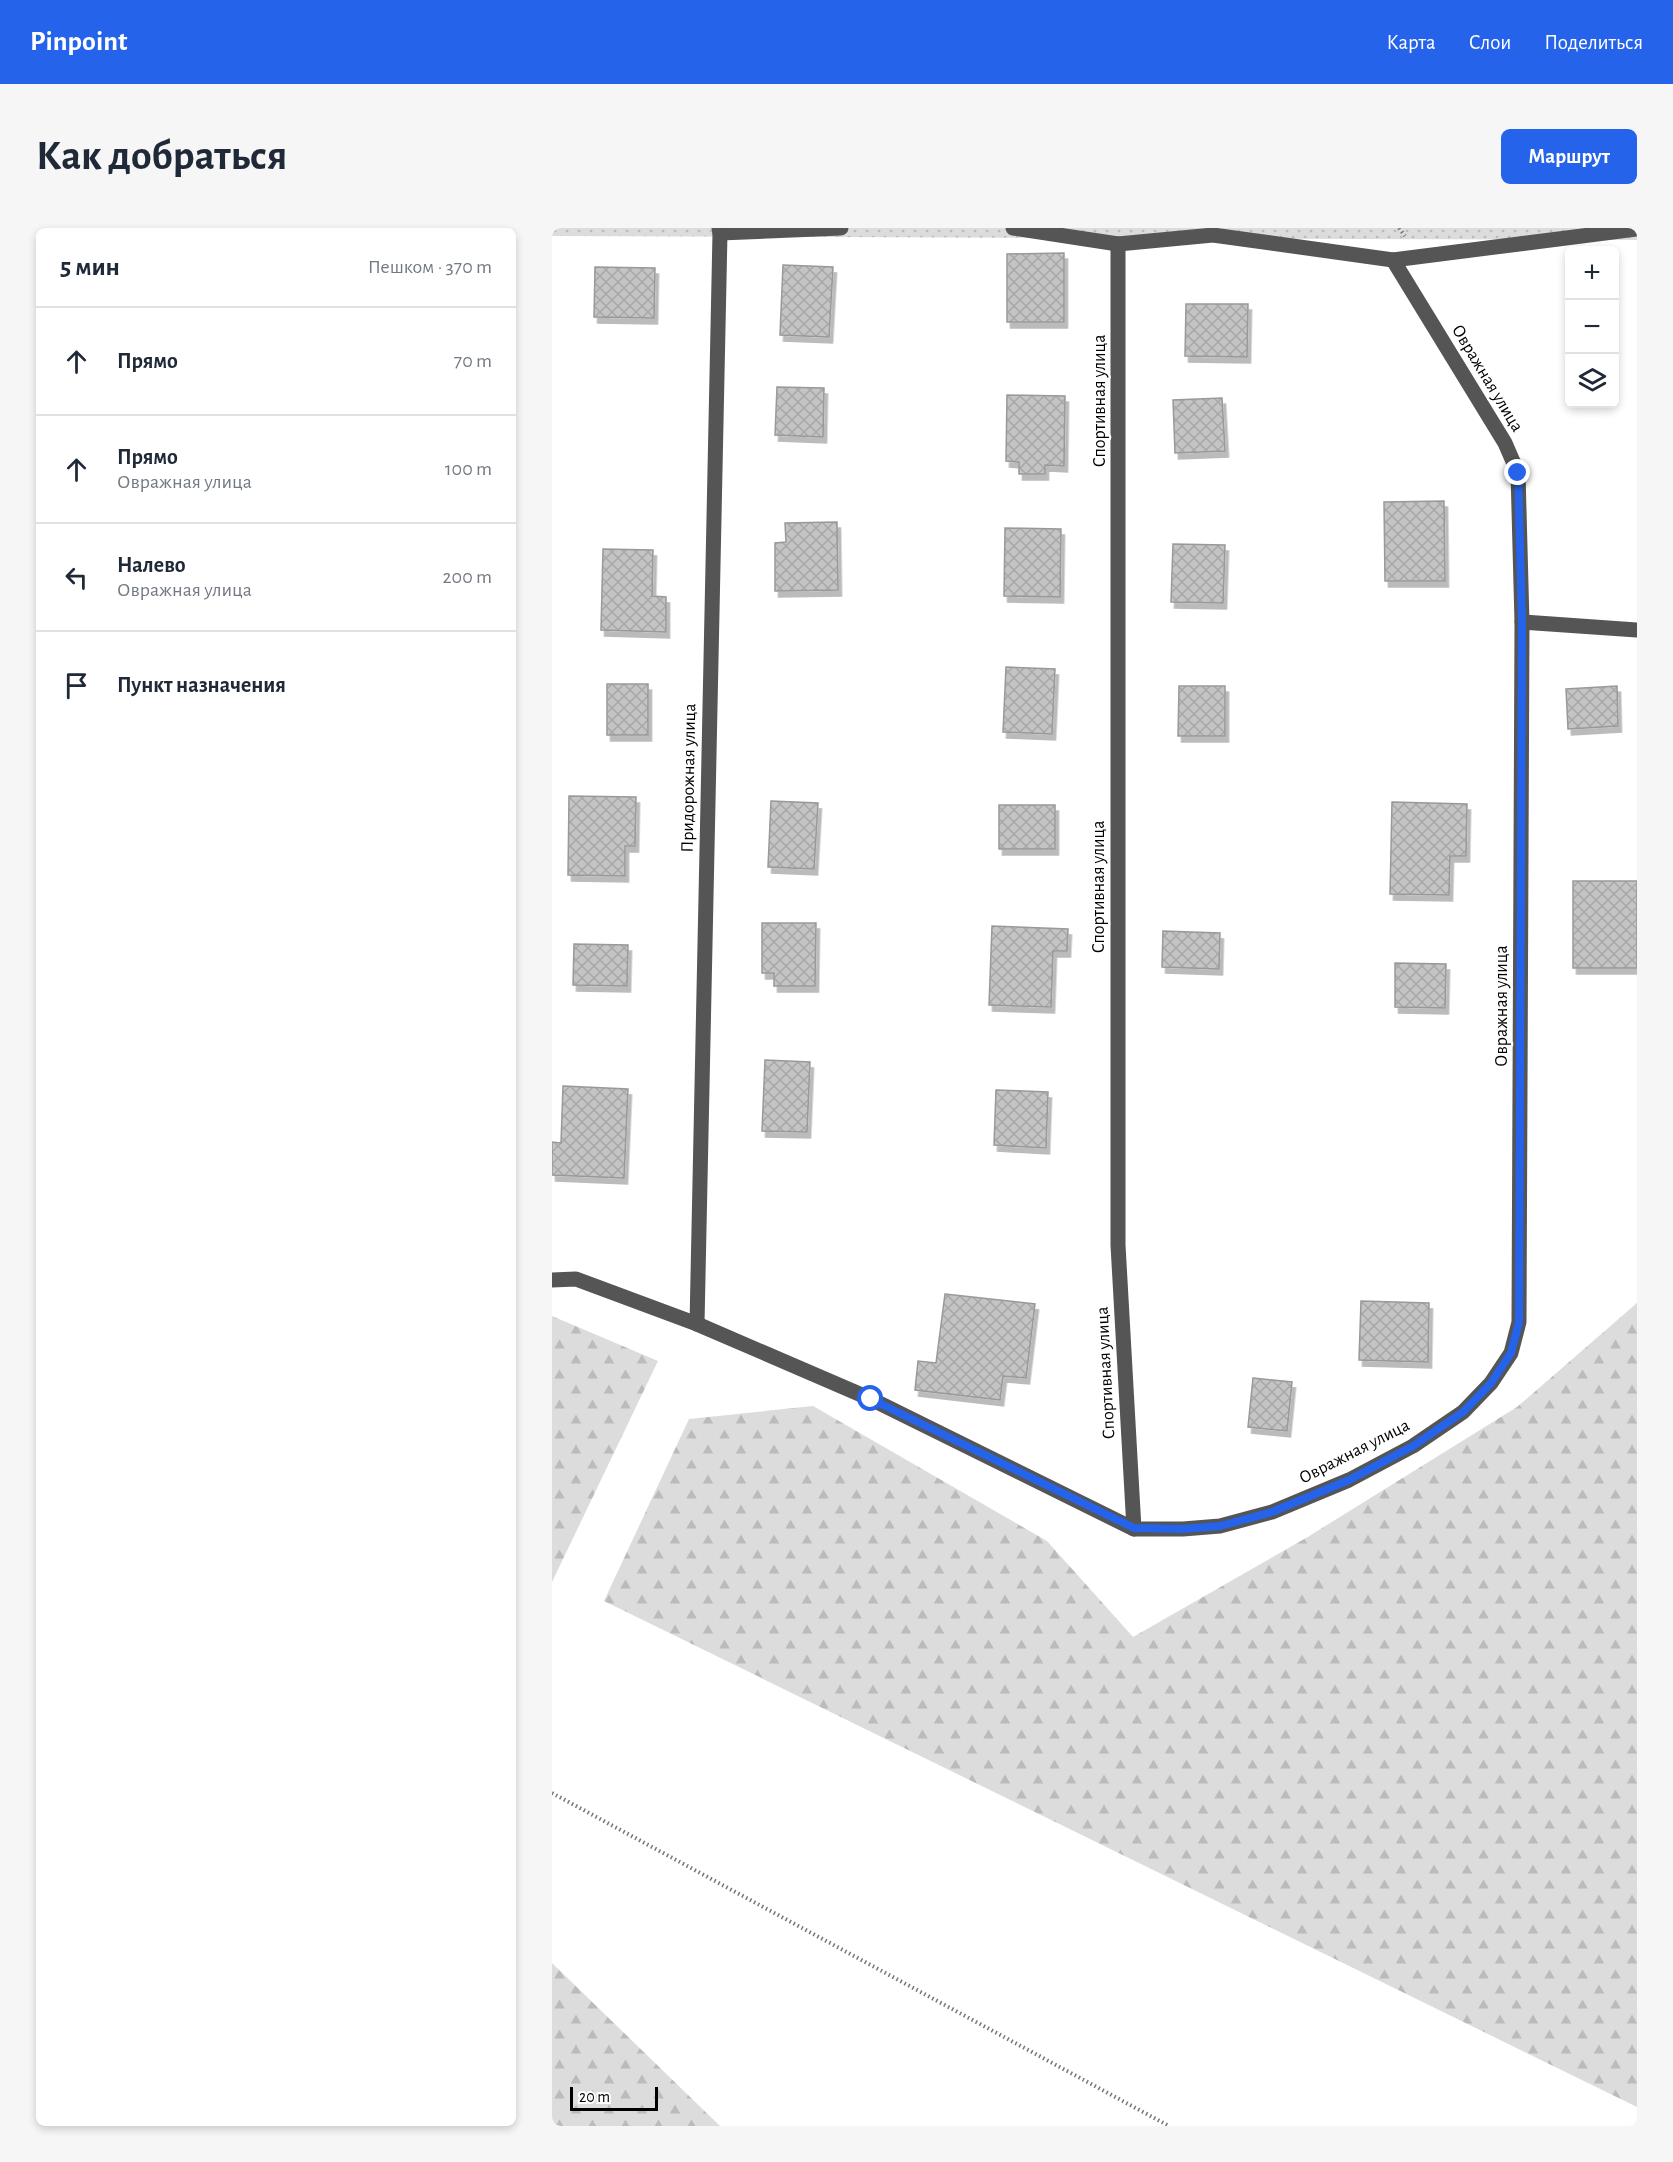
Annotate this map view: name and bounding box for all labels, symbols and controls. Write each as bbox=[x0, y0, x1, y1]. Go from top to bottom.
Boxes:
text: Pinpoint bbox=[30, 28, 128, 56]
text: Карта bbox=[1386, 32, 1436, 53]
text: Слои bbox=[1469, 32, 1511, 53]
text: Поделиться bbox=[1544, 32, 1643, 53]
button: Маршрут bbox=[1501, 129, 1637, 184]
text: Как добраться bbox=[36, 135, 287, 177]
map controls bbox=[1565, 246, 1619, 408]
button: + bbox=[1565, 246, 1619, 300]
text: 5 мин bbox=[60, 254, 120, 280]
text: Пешком · 370 m bbox=[368, 257, 492, 277]
button: − bbox=[1565, 300, 1619, 354]
street label: Овражная улица bbox=[1448, 322, 1526, 435]
street label: Спортивная улица bbox=[1091, 335, 1109, 467]
icon: ahead bbox=[60, 345, 93, 378]
text: Прямо bbox=[117, 350, 178, 372]
text: 70 m bbox=[454, 351, 492, 371]
button: layers bbox=[1565, 354, 1619, 408]
text: Прямо bbox=[117, 446, 178, 468]
icon: ahead bbox=[60, 453, 93, 486]
text: 100 m bbox=[445, 459, 492, 479]
route end bbox=[1504, 459, 1530, 485]
text: Овражная улица bbox=[117, 472, 252, 492]
text: Налево bbox=[117, 554, 186, 576]
icon: left bbox=[60, 561, 93, 594]
text: 200 m bbox=[442, 567, 492, 587]
text: Овражная улица bbox=[117, 580, 252, 600]
icon: arrive bbox=[60, 669, 93, 702]
text: Пункт назначения bbox=[117, 674, 286, 696]
street label: Придорожная улица bbox=[679, 703, 699, 853]
street label: Спортивная улица bbox=[1090, 821, 1108, 953]
street label: Овражная улица bbox=[1493, 945, 1511, 1067]
street label: Спортивная улица bbox=[1094, 1306, 1118, 1440]
route start bbox=[857, 1385, 883, 1411]
street label: Овражная улица bbox=[1296, 1416, 1413, 1487]
scale bar bbox=[570, 2084, 658, 2112]
text: 20 m bbox=[579, 2089, 610, 2105]

